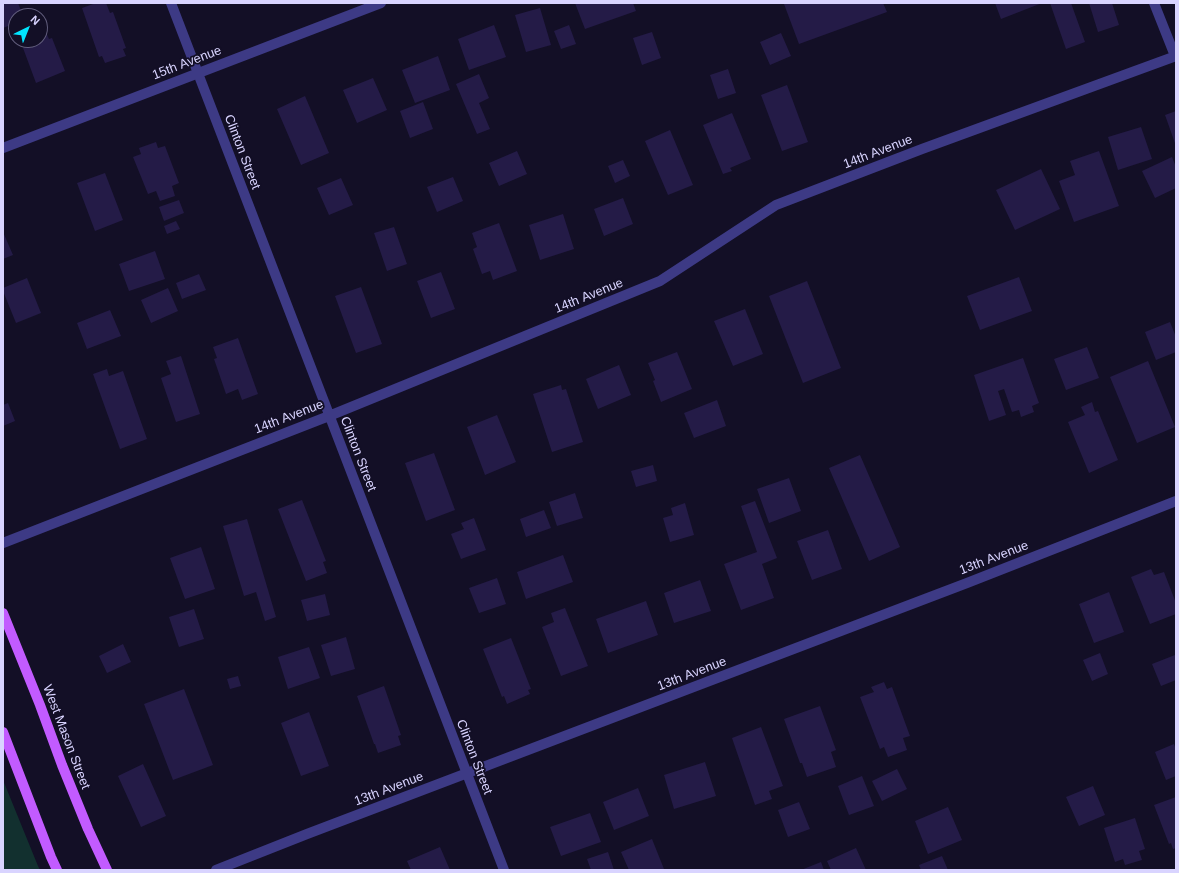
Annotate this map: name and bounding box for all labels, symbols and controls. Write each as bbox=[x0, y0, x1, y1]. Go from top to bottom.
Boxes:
north arrow bbox=[8, 8, 48, 48]
text: N bbox=[28, 13, 42, 27]
street label: 15th Avenue bbox=[150, 43, 224, 83]
street label: Clinton Street bbox=[221, 112, 263, 192]
street label: 14th Avenue bbox=[841, 132, 915, 172]
street label: 14th Avenue bbox=[552, 275, 626, 317]
street label: 14th Avenue bbox=[252, 397, 326, 437]
street label: Clinton Street bbox=[337, 414, 379, 494]
street label: 13th Avenue bbox=[957, 538, 1031, 578]
street label: 13th Avenue bbox=[655, 654, 729, 694]
street label: West Mason Street bbox=[39, 683, 93, 791]
street label: Clinton Street bbox=[453, 717, 495, 797]
street label: 13th Avenue bbox=[352, 769, 426, 809]

